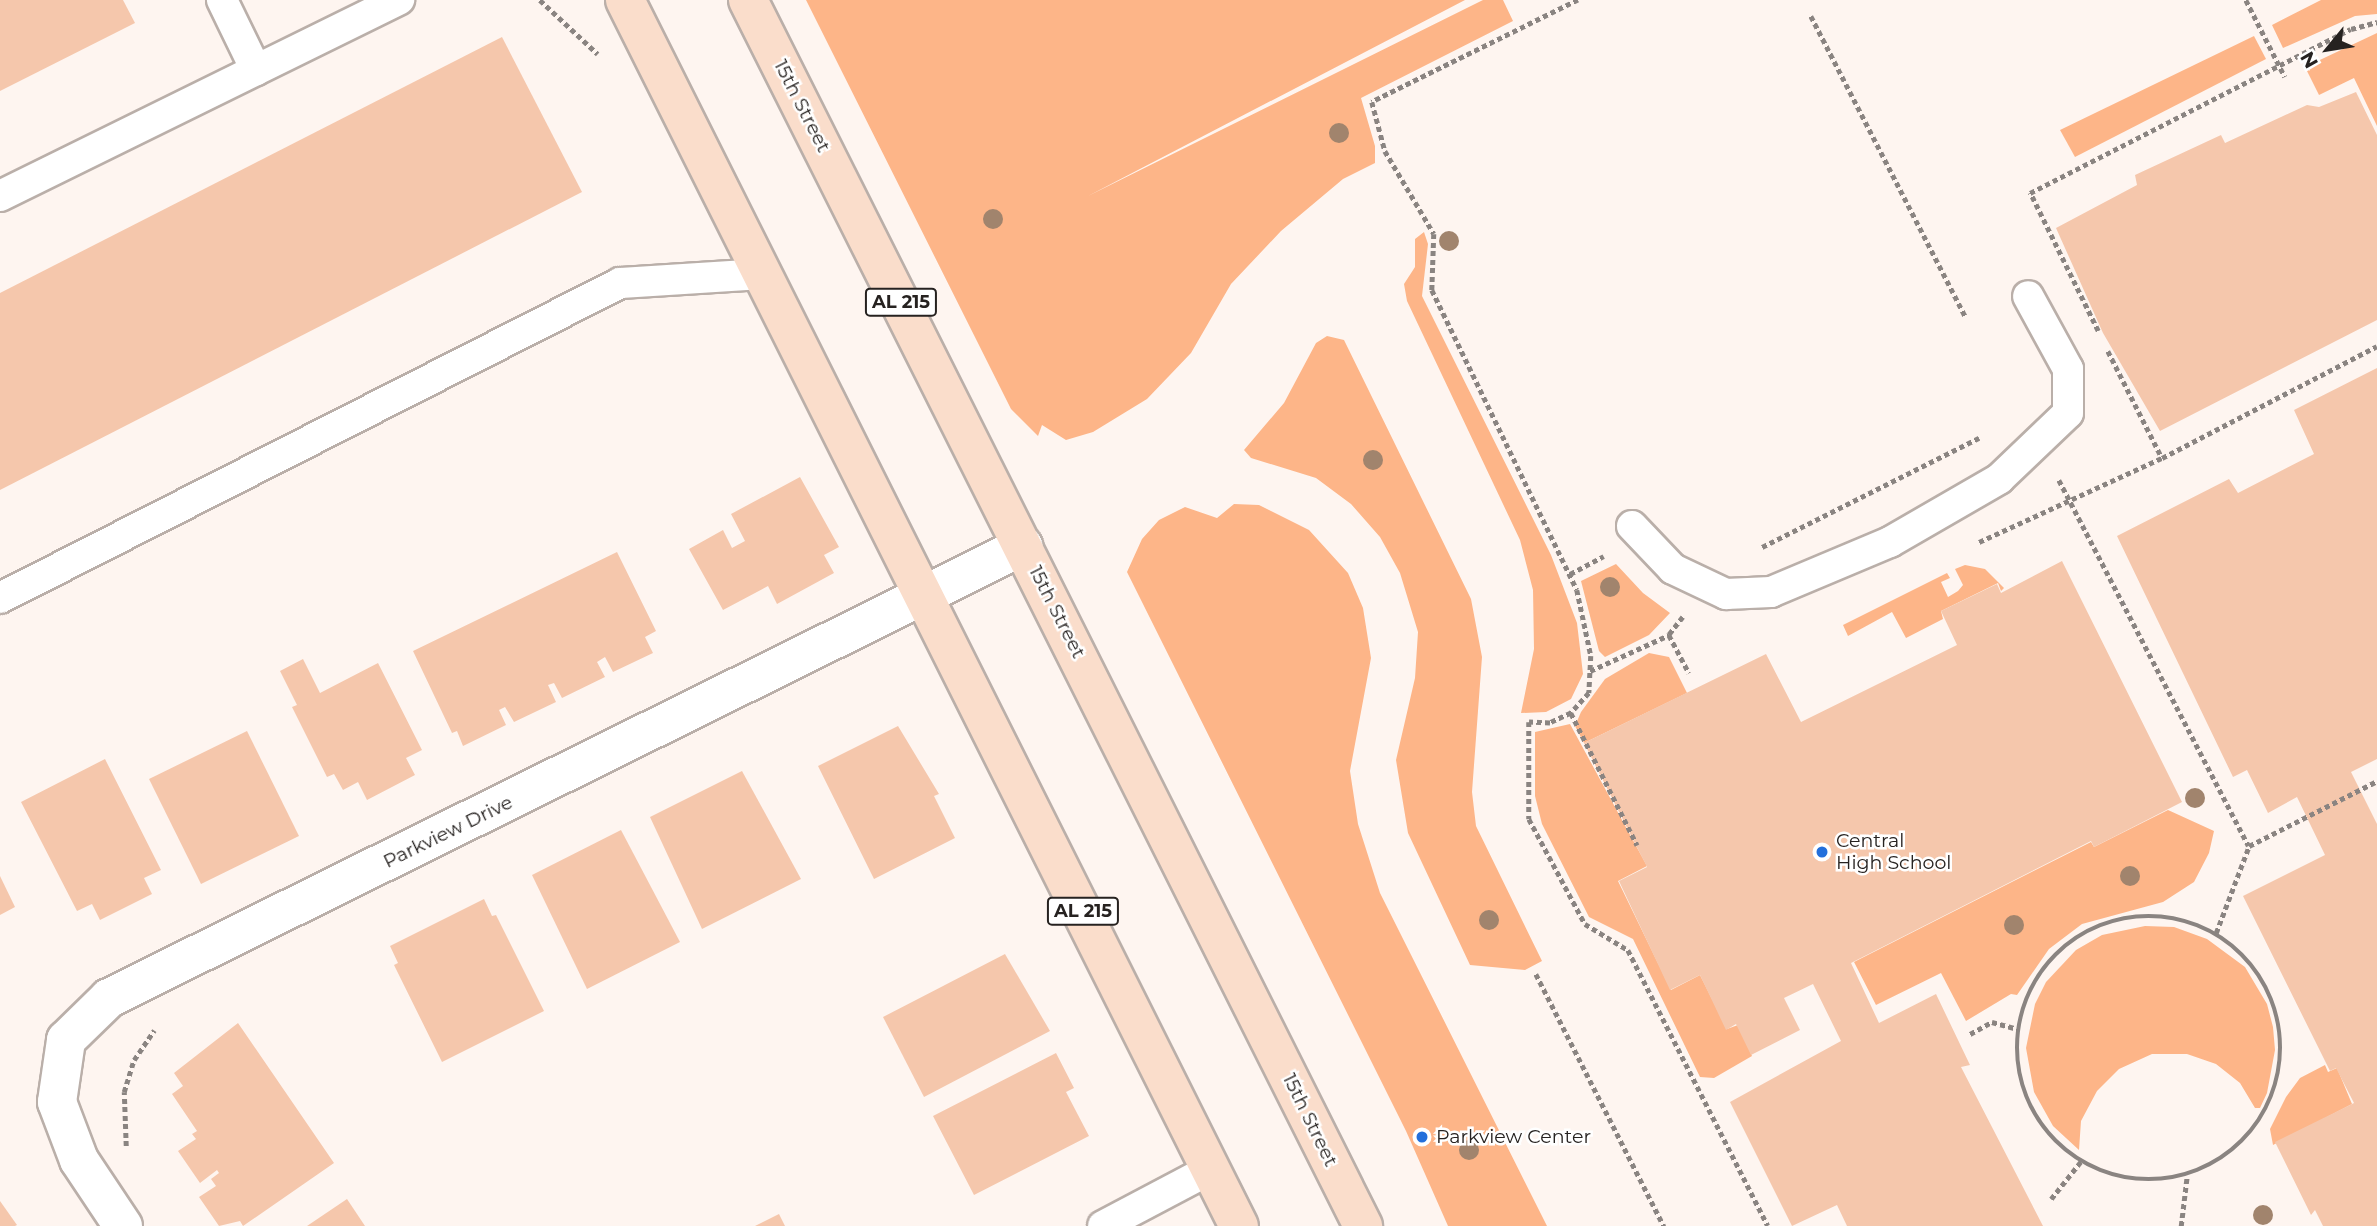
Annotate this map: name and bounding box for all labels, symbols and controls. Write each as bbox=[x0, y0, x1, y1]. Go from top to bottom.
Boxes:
north arrow bbox=[2293, 14, 2363, 84]
text: N bbox=[2296, 47, 2323, 72]
street label: 15th Street bbox=[769, 56, 835, 156]
road number: AL 215 bbox=[864, 288, 938, 316]
street label: 15th Street bbox=[1024, 562, 1090, 662]
street label: Parkview Drive bbox=[380, 791, 516, 873]
place label: Central High School bbox=[1836, 830, 1951, 874]
marker: Central High School bbox=[1814, 844, 1830, 860]
road number: AL 215 bbox=[1046, 896, 1120, 926]
street label: 15th Street bbox=[1278, 1070, 1342, 1170]
place label: Parkview Center bbox=[1436, 1126, 1591, 1148]
marker: Parkview Center bbox=[1414, 1129, 1430, 1145]

